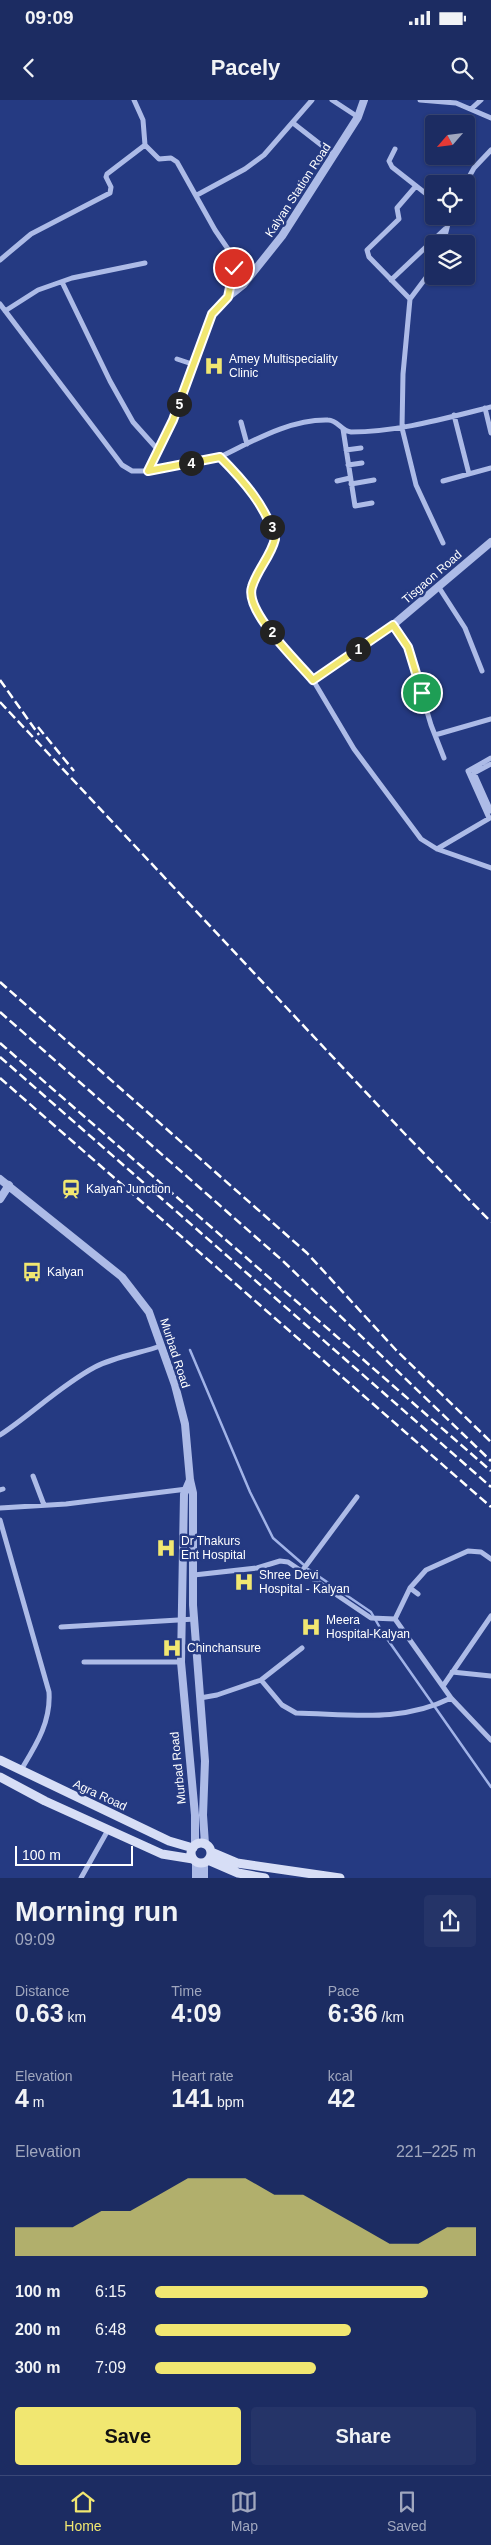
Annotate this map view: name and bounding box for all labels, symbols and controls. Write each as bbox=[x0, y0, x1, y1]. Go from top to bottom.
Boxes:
text: 09:09 bbox=[25, 7, 74, 28]
icon: back bbox=[15, 54, 43, 82]
icon: search bbox=[448, 54, 476, 82]
text: Pacely bbox=[211, 55, 280, 80]
north arrow bbox=[425, 115, 475, 165]
map controls bbox=[425, 115, 475, 285]
street label: Kalyan Station Road bbox=[262, 140, 334, 240]
button: locate bbox=[425, 175, 475, 225]
button: layers bbox=[425, 235, 475, 285]
pin bbox=[213, 247, 255, 289]
icon: check bbox=[220, 254, 248, 282]
place label: Amey Multispeciality Clinic bbox=[229, 352, 338, 380]
hospital icon: Amey Multispeciality Clinic bbox=[203, 355, 225, 377]
pin: 5 bbox=[166, 392, 192, 416]
text: 5 bbox=[176, 396, 183, 412]
pin: 4 bbox=[178, 450, 204, 476]
text: 4 bbox=[188, 455, 195, 471]
pin: 3 bbox=[260, 514, 284, 540]
text: 3 bbox=[269, 519, 276, 535]
street label: Tisgaon Road bbox=[399, 547, 465, 607]
pin: 2 bbox=[260, 620, 284, 644]
text: 2 bbox=[269, 624, 276, 640]
pin: 1 bbox=[346, 636, 370, 662]
text: 1 bbox=[355, 641, 362, 657]
pin bbox=[401, 672, 443, 714]
icon: arrive bbox=[408, 679, 436, 707]
station icon: Kalyan Junction bbox=[60, 1178, 82, 1200]
place label: Kalyan Junction bbox=[86, 1182, 171, 1196]
bus stop icon: Kalyan bbox=[21, 1261, 43, 1283]
place label: Kalyan bbox=[47, 1265, 84, 1279]
street label: Murbad Road bbox=[157, 1316, 193, 1390]
place label: Dr Thakurs Ent Hospital bbox=[181, 1534, 246, 1562]
hospital icon: Dr Thakurs Ent Hospital bbox=[155, 1537, 177, 1559]
place label: Shree Devi Hospital - Kalyan bbox=[259, 1568, 350, 1596]
hospital icon: Shree Devi Hospital - Kalyan bbox=[233, 1571, 255, 1593]
place label: Meera Hospital-Kalyan bbox=[326, 1613, 410, 1641]
hospital icon: Meera Hospital-Kalyan bbox=[300, 1616, 322, 1638]
hospital icon: Chinchansure bbox=[161, 1637, 183, 1659]
place label: Chinchansure bbox=[187, 1641, 261, 1655]
street label: Murbad Road bbox=[167, 1731, 189, 1805]
street label: Agra Road bbox=[71, 1777, 129, 1813]
scale bar bbox=[15, 1842, 132, 1866]
text: 100 m bbox=[22, 1847, 61, 1863]
button: share bbox=[424, 1895, 476, 1947]
text: Morning run bbox=[15, 1896, 178, 1927]
text: 09:09 bbox=[15, 1931, 55, 1948]
text: Distance bbox=[15, 1983, 69, 1999]
text: Time bbox=[171, 1983, 202, 1999]
text: Pace bbox=[328, 1983, 360, 1999]
text: 0.63 bbox=[15, 1999, 64, 2027]
text: 4:09 bbox=[171, 1999, 221, 2027]
text: 6:36 bbox=[328, 1999, 378, 2027]
text: km bbox=[64, 2009, 86, 2025]
text: /km bbox=[378, 2009, 404, 2025]
text: Elevation bbox=[15, 2068, 73, 2084]
text: Heart rate bbox=[171, 2068, 234, 2084]
text: kcal bbox=[328, 2068, 353, 2084]
text: 4 bbox=[15, 2084, 29, 2112]
text: 141 bbox=[171, 2084, 213, 2112]
text: 42 bbox=[328, 2084, 355, 2112]
text: m bbox=[29, 2094, 44, 2110]
text: bpm bbox=[213, 2094, 244, 2110]
text: Elevation bbox=[15, 2143, 81, 2160]
text: 221–225 m bbox=[396, 2143, 476, 2160]
text: 100 m bbox=[15, 2283, 60, 2300]
text: 6:15 bbox=[95, 2283, 126, 2300]
text: 200 m bbox=[15, 2321, 60, 2338]
text: 6:48 bbox=[95, 2321, 126, 2338]
text: 300 m bbox=[15, 2359, 60, 2376]
text: 7:09 bbox=[95, 2359, 126, 2376]
button: Save bbox=[15, 2407, 241, 2465]
button: Share bbox=[251, 2407, 476, 2465]
tab: Home bbox=[64, 2488, 102, 2534]
tab: Map bbox=[230, 2488, 258, 2534]
tab: Saved bbox=[387, 2488, 427, 2534]

